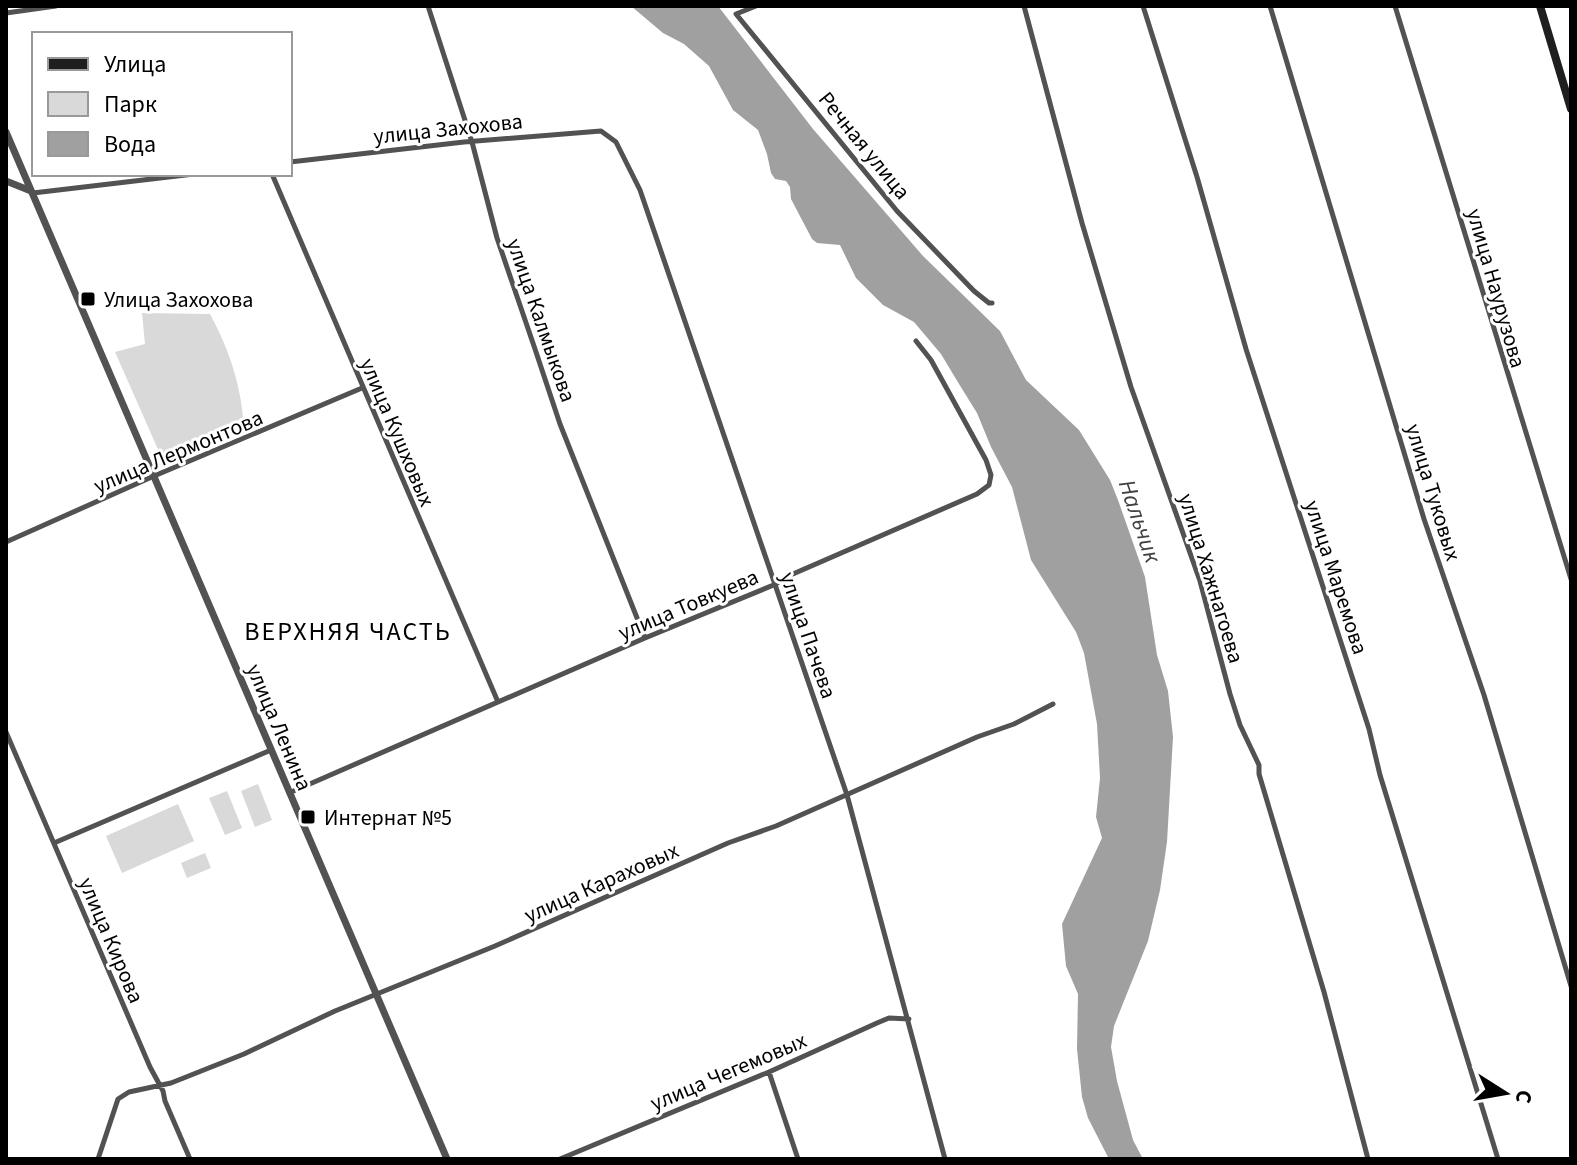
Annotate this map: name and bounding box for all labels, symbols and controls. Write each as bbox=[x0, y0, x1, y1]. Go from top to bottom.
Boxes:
legend bbox=[32, 32, 292, 176]
text: Улица bbox=[104, 47, 166, 82]
street label: Речная улица bbox=[811, 85, 918, 207]
text: Парк bbox=[104, 87, 157, 122]
street label: улица Захохова bbox=[372, 105, 524, 153]
text: Вода bbox=[104, 127, 156, 162]
street label: улица Наурузова bbox=[1458, 205, 1534, 372]
street label: улица Калмыкова bbox=[498, 234, 584, 406]
place label: Улица Захохова bbox=[104, 284, 253, 316]
marker: Улица Захохова bbox=[79, 290, 97, 308]
street label: улица Кушховых bbox=[351, 353, 443, 512]
street label: улица Лермонтова bbox=[89, 402, 268, 502]
street label: улица Туковых bbox=[1397, 420, 1469, 565]
water label: Нальчик bbox=[1109, 475, 1170, 568]
street label: улица Хажнагоева bbox=[1170, 489, 1252, 667]
street label: улица Маремова bbox=[1296, 496, 1376, 659]
street label: улица Товкуева bbox=[613, 561, 763, 649]
street label: улица Пачева bbox=[771, 568, 845, 703]
district label: ВЕРХНЯЯ ЧАСТЬ bbox=[244, 613, 452, 650]
street label: улица Ленина bbox=[238, 659, 320, 796]
place label: Интернат №5 bbox=[324, 802, 452, 834]
marker: Интернат №5 bbox=[299, 808, 317, 826]
street label: улица Караховых bbox=[519, 834, 684, 931]
street label: улица Кирова bbox=[70, 873, 152, 1008]
street label: улица Чегемовых bbox=[645, 1025, 812, 1119]
north arrow bbox=[1465, 1053, 1545, 1133]
text: С bbox=[1507, 1087, 1541, 1106]

